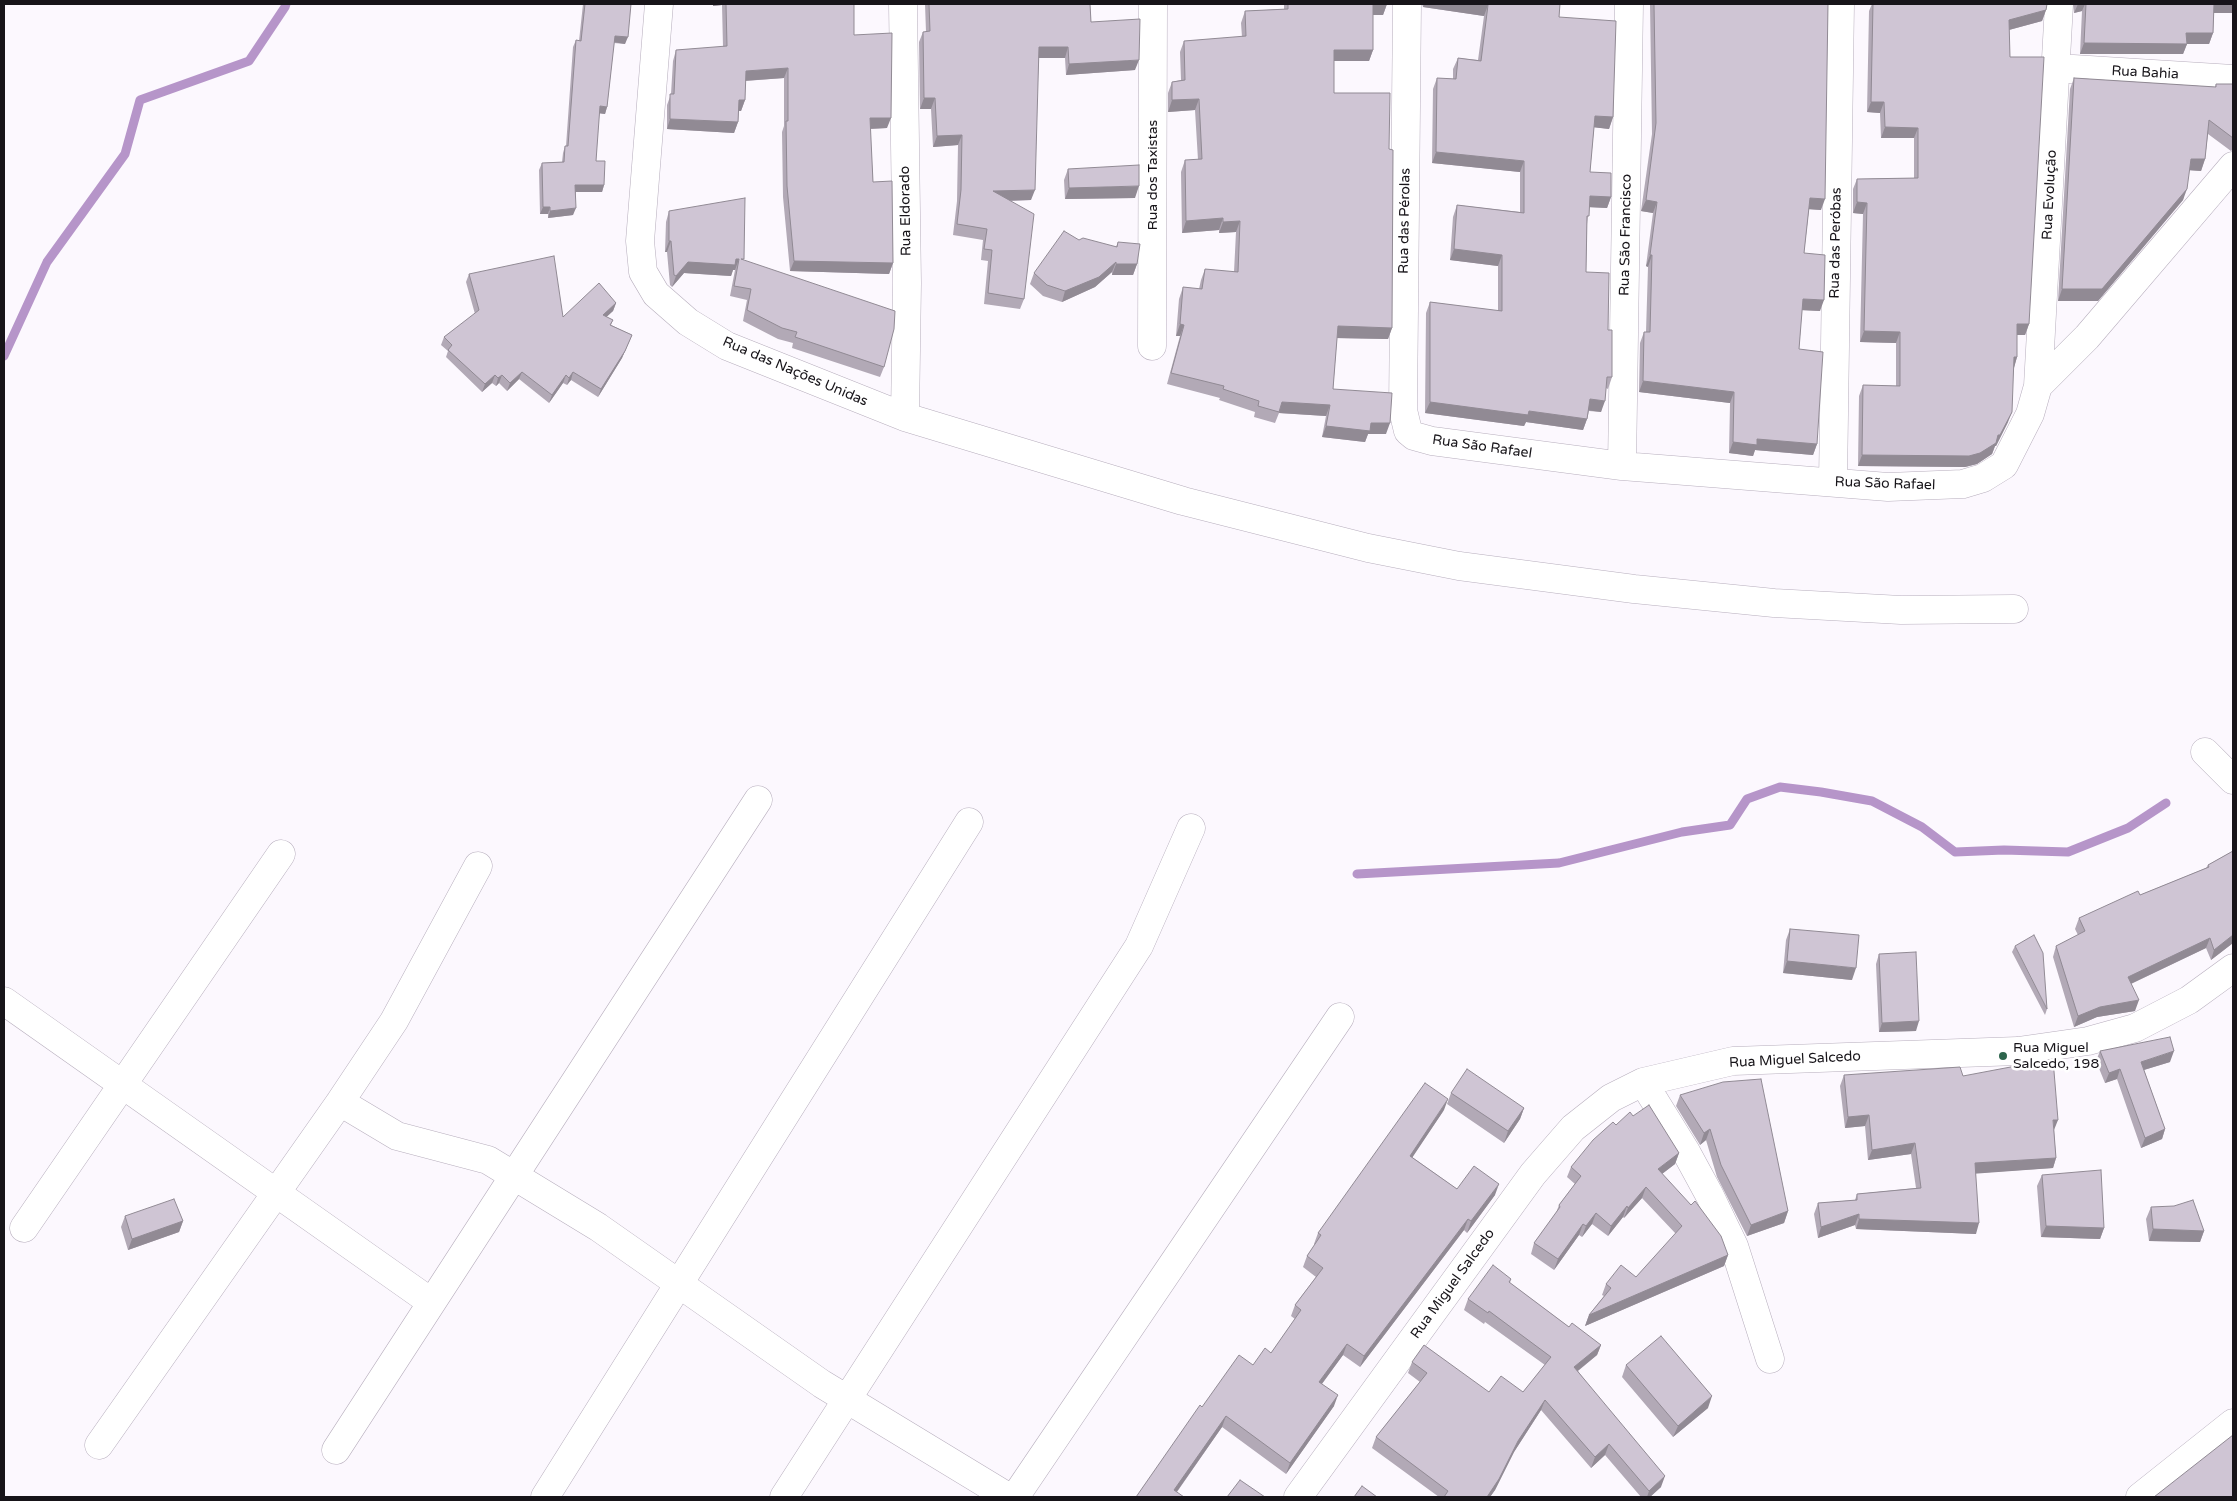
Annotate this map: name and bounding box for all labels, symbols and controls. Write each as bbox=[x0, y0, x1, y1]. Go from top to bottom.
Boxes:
street label: Rua Bahia bbox=[2111, 63, 2179, 83]
street label: Rua dos Taxistas bbox=[1145, 120, 1161, 230]
street label: Rua Evolução bbox=[2039, 149, 2061, 241]
street label: Rua Eldorado bbox=[897, 166, 915, 256]
street label: Rua das Pérolas bbox=[1396, 168, 1414, 274]
street label: Rua São Francisco bbox=[1617, 174, 1635, 296]
street label: Rua das Peróbas bbox=[1827, 187, 1845, 299]
street label: Rua das Nações Unidas bbox=[720, 334, 870, 410]
street label: Rua São Rafael bbox=[1431, 432, 1533, 462]
street label: Rua São Rafael bbox=[1834, 474, 1936, 494]
place label: Rua Miguel Salcedo, 198 bbox=[2013, 1040, 2099, 1072]
street label: Rua Miguel Salcedo bbox=[1729, 1048, 1861, 1072]
marker: Rua Miguel Salcedo, 198 bbox=[1997, 1050, 2009, 1062]
street label: Rua Miguel Salcedo bbox=[1407, 1226, 1499, 1342]

